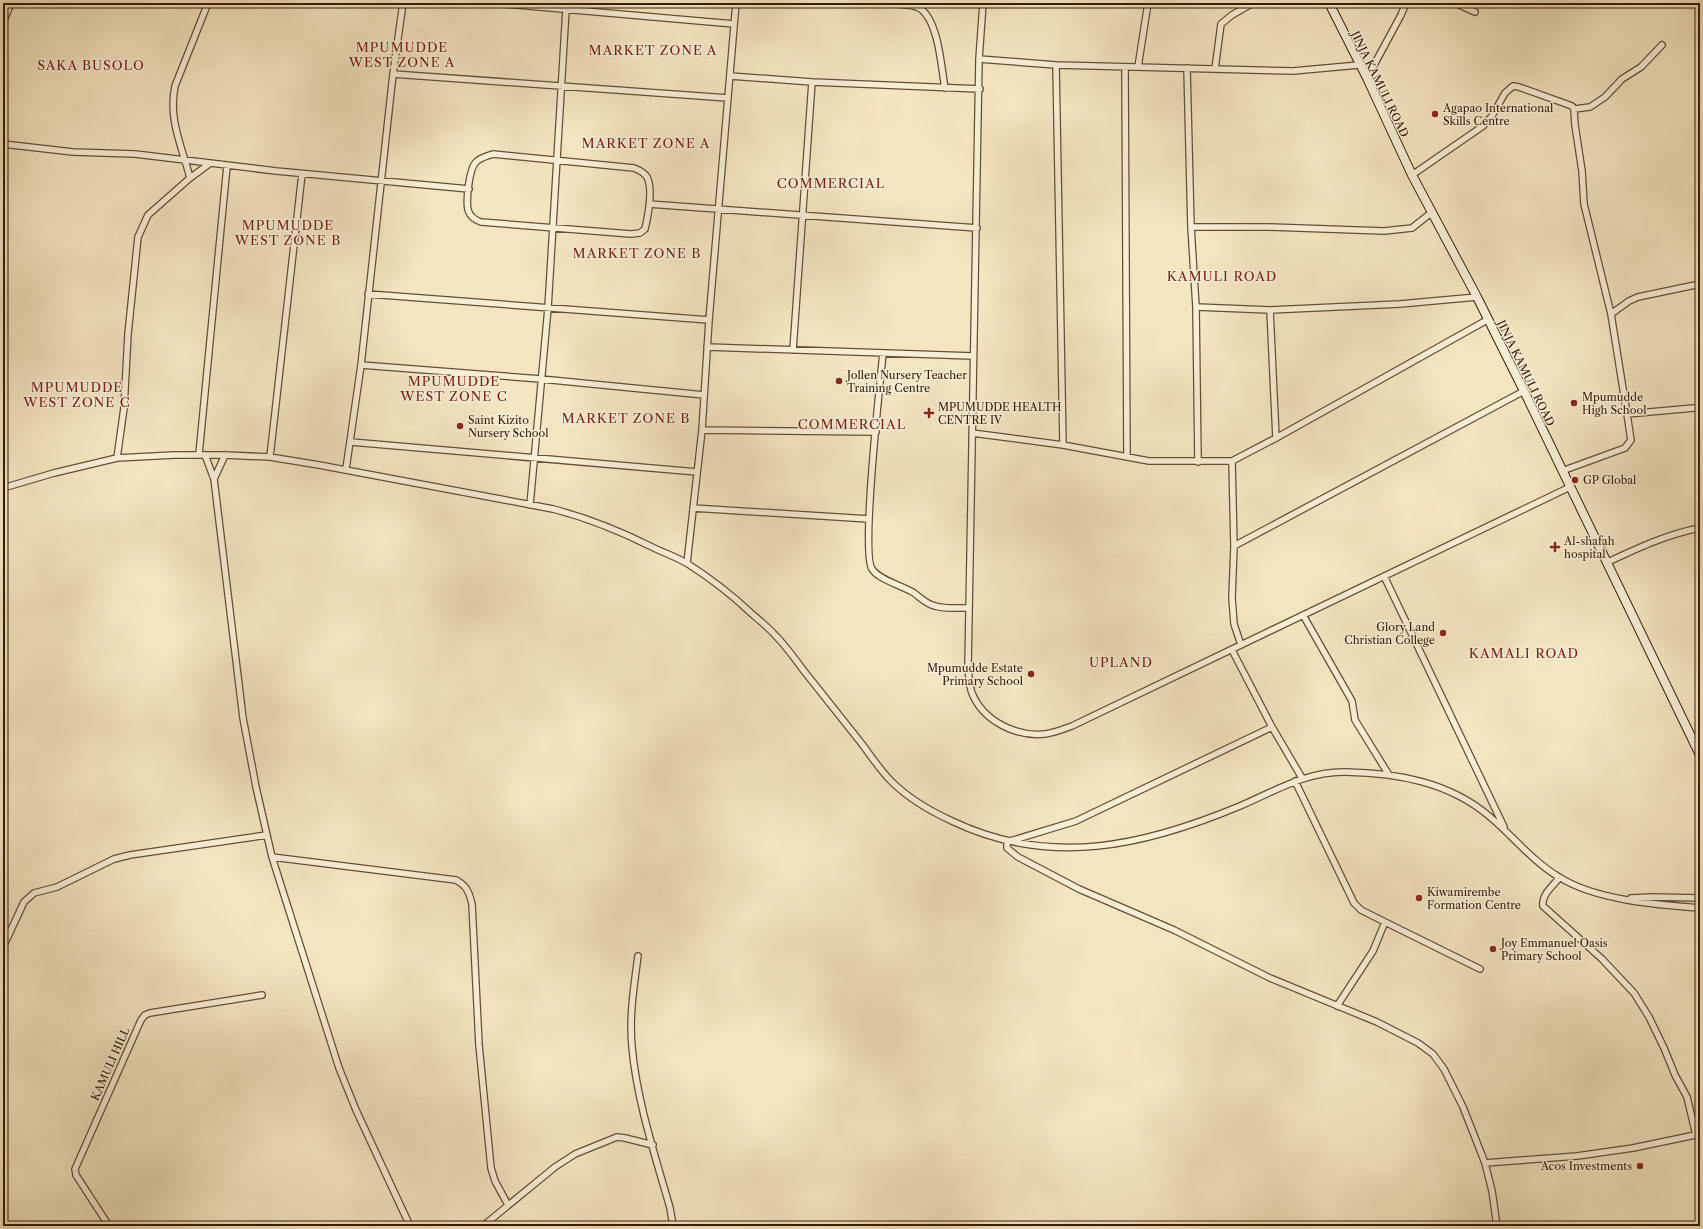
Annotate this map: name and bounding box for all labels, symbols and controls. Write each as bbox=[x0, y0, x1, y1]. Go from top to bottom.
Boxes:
street label: JINJA KAMULI ROAD bbox=[1347, 27, 1412, 139]
district label: MPUMUDDE WEST ZONE A bbox=[348, 39, 455, 70]
district label: MARKET ZONE A bbox=[589, 42, 717, 58]
district label: SAKA BUSOLO bbox=[37, 57, 145, 73]
place label: Agapao International Skills Centre bbox=[1442, 101, 1554, 128]
marker: Agapao International Skills Centre bbox=[1430, 109, 1440, 119]
district label: MARKET ZONE A bbox=[582, 135, 710, 151]
district label: COMMERCIAL bbox=[777, 175, 885, 191]
district label: MPUMUDDE WEST ZONE B bbox=[234, 217, 341, 248]
district label: MARKET ZONE B bbox=[573, 245, 701, 261]
district label: KAMULI ROAD bbox=[1167, 268, 1277, 284]
street label: JINJA KAMULI ROAD bbox=[1493, 316, 1558, 428]
place label: Jollen Nursery Teacher Training Centre bbox=[845, 368, 967, 395]
district label: MPUMUDDE WEST ZONE C bbox=[399, 373, 508, 404]
marker: Jollen Nursery Teacher Training Centre bbox=[834, 376, 844, 386]
district label: MPUMUDDE WEST ZONE C bbox=[22, 379, 131, 410]
place label: Mpumudde High School bbox=[1582, 390, 1647, 417]
marker: Mpumudde High School bbox=[1569, 398, 1579, 408]
place label: MPUMUDDE HEALTH CENTRE IV bbox=[938, 400, 1062, 427]
marker: MPUMUDDE HEALTH CENTRE IV bbox=[923, 407, 935, 419]
district label: MARKET ZONE B bbox=[562, 410, 690, 426]
place label: Saint Kizito Nursery School bbox=[468, 413, 549, 440]
district label: COMMERCIAL bbox=[798, 416, 906, 432]
marker: Saint Kizito Nursery School bbox=[455, 421, 465, 431]
place label: GP Global bbox=[1583, 473, 1637, 487]
marker: GP Global bbox=[1570, 475, 1580, 485]
place label: Al-shafah hospital bbox=[1563, 534, 1615, 561]
marker: Al-shafah hospital bbox=[1549, 541, 1561, 553]
place label: Glory Land Christian College bbox=[1344, 620, 1435, 647]
marker: Glory Land Christian College bbox=[1438, 628, 1448, 638]
district label: KAMALI ROAD bbox=[1469, 645, 1579, 661]
district label: UPLAND bbox=[1089, 654, 1153, 670]
place label: Mpumudde Estate Primary School bbox=[927, 661, 1024, 688]
marker: Mpumudde Estate Primary School bbox=[1026, 669, 1036, 679]
place label: Kiwamirembe Formation Centre bbox=[1427, 885, 1521, 912]
marker: Kiwamirembe Formation Centre bbox=[1414, 893, 1424, 903]
place label: Joy Emmanuel Oasis Primary School bbox=[1499, 936, 1608, 963]
marker: Joy Emmanuel Oasis Primary School bbox=[1488, 944, 1498, 954]
street label: KAMULI HILL bbox=[88, 1025, 133, 1103]
place label: Acos Investments bbox=[1540, 1159, 1632, 1173]
marker: Acos Investments bbox=[1635, 1161, 1645, 1171]

